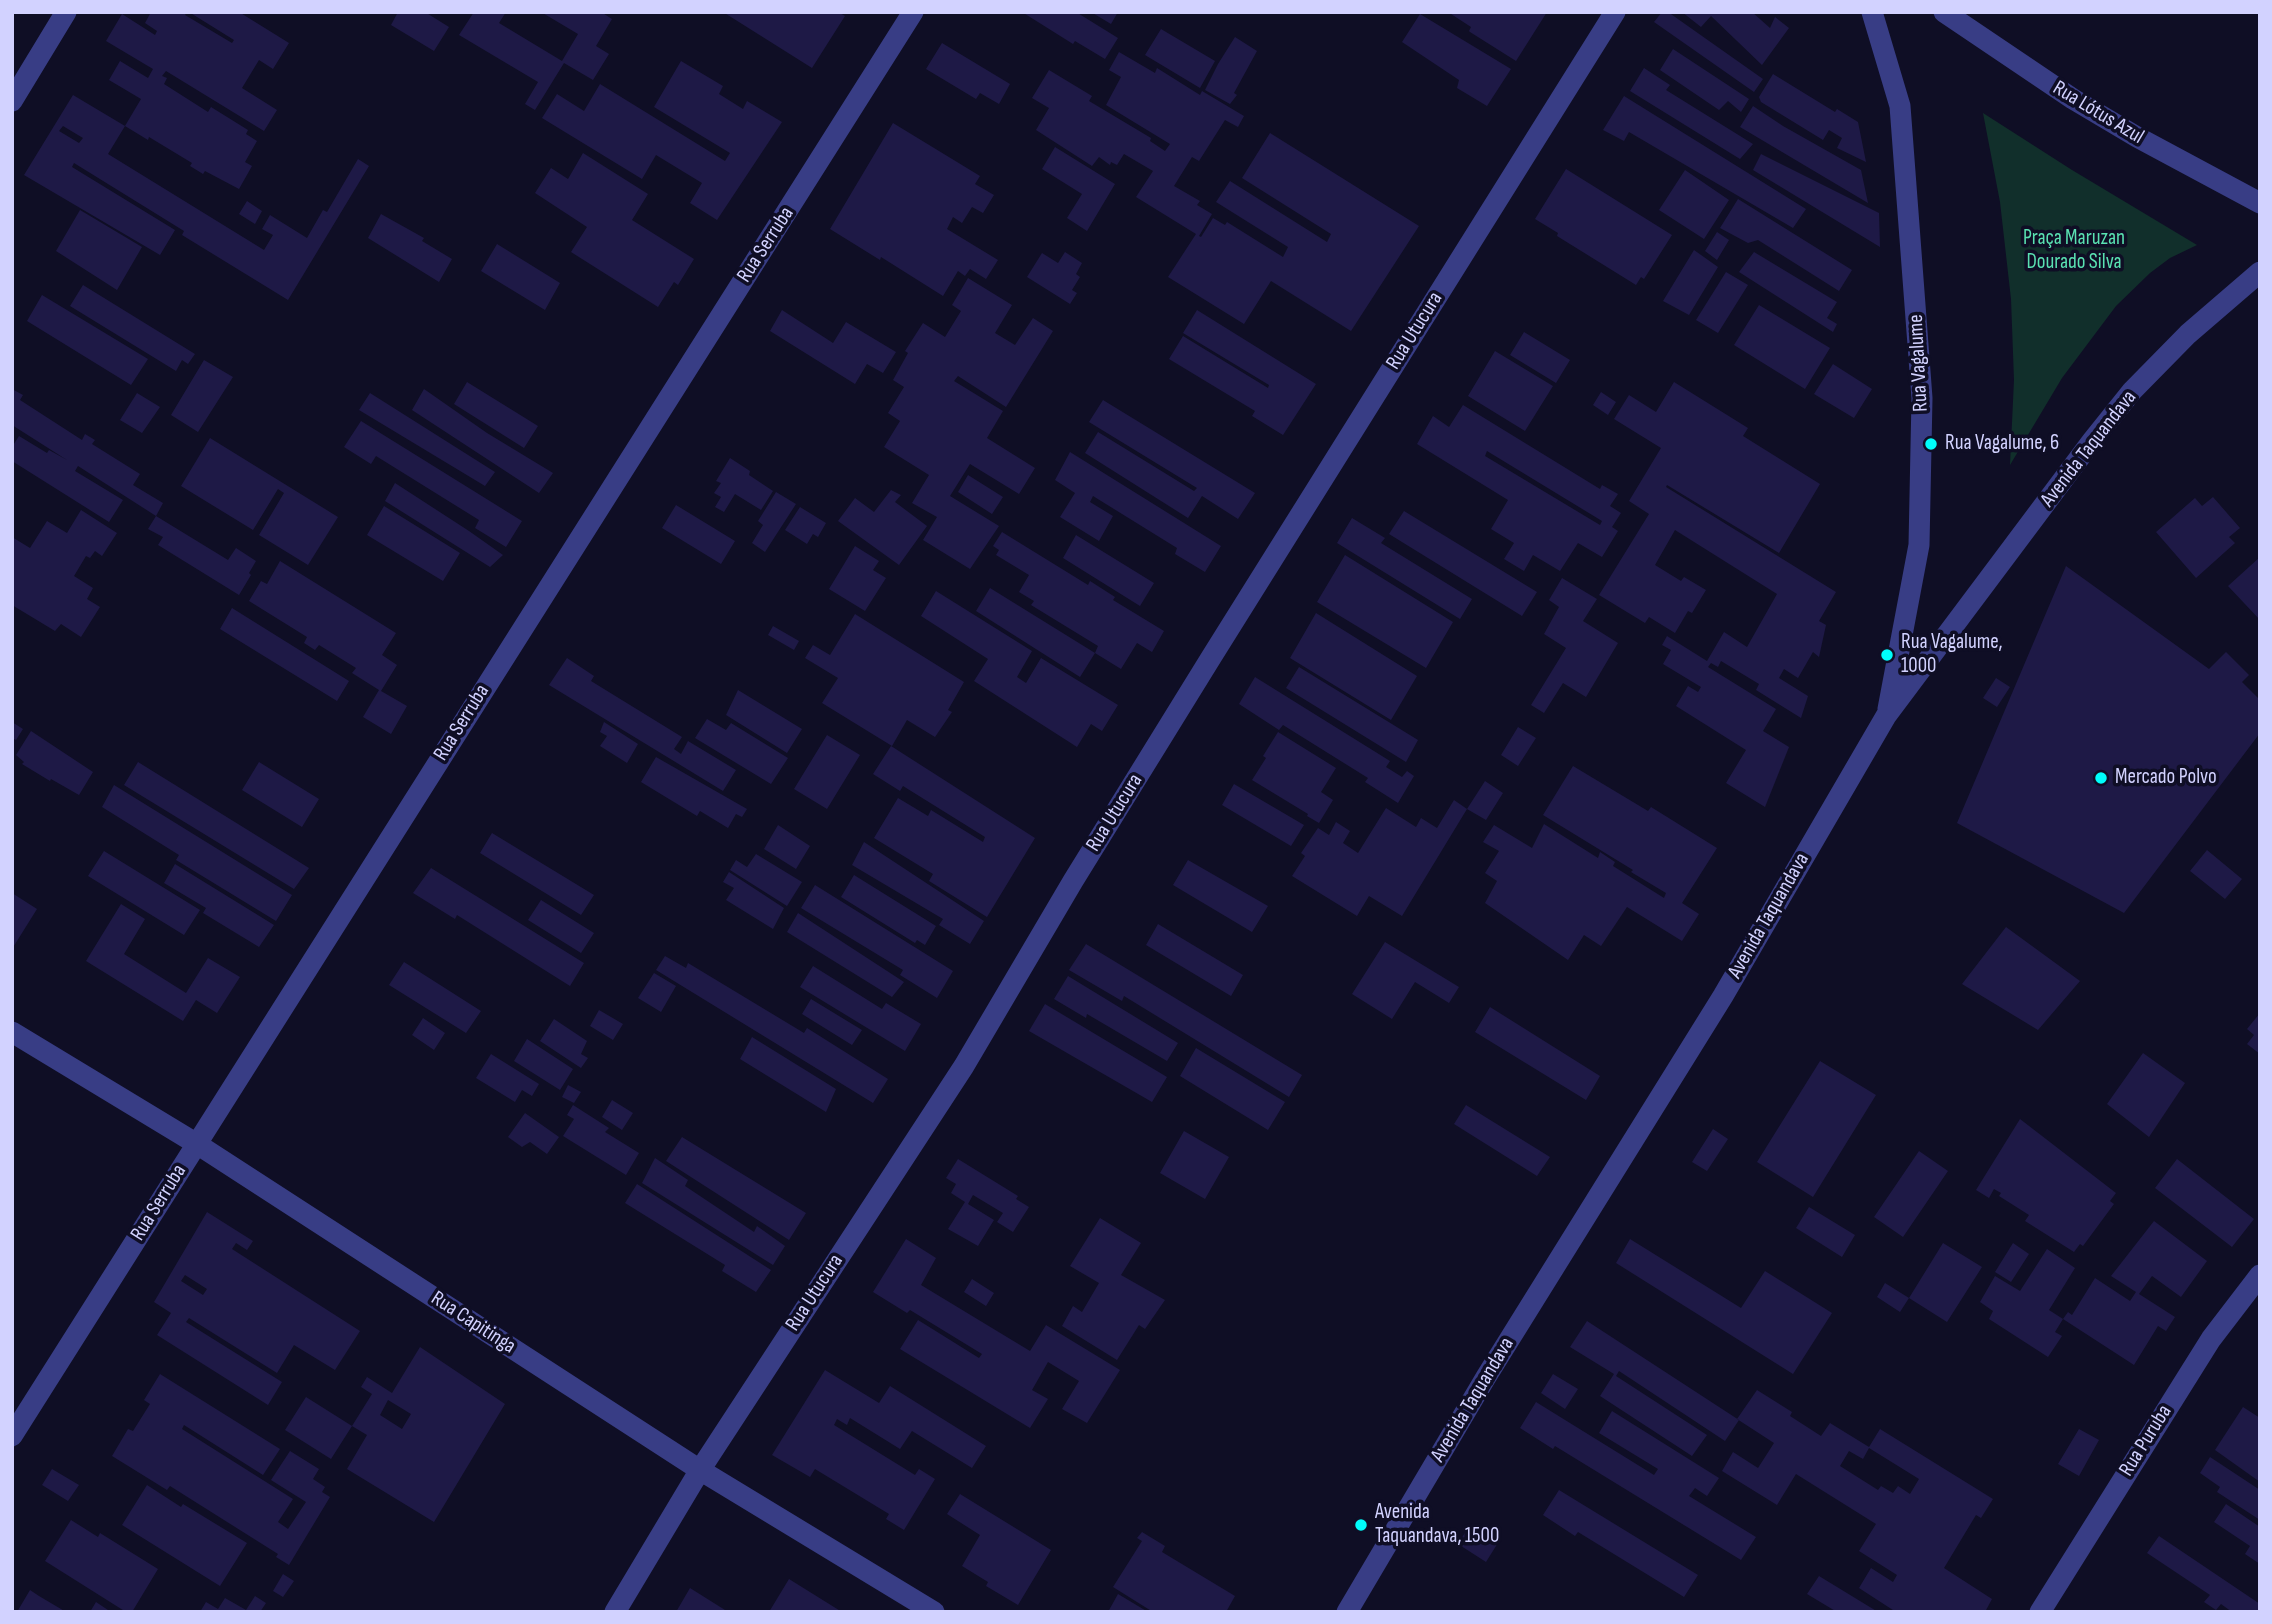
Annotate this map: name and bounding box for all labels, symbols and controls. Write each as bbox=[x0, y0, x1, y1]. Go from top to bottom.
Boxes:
street label: Rua Lótus Azul bbox=[2048, 76, 2148, 150]
street label: Rua Serruba bbox=[732, 203, 800, 287]
park label: Praça Maruzan Dourado Silva bbox=[2023, 226, 2125, 276]
street label: Rua Utucura bbox=[1381, 288, 1449, 374]
street label: Rua Vagalume bbox=[1904, 314, 1934, 412]
street label: Avenida Taquandava bbox=[2036, 386, 2142, 512]
place label: Rua Vagalume, 6 bbox=[1945, 431, 2059, 457]
marker: Rua Vagalume, 6 bbox=[1923, 436, 1939, 452]
place label: Rua Vagalume, 1000 bbox=[1901, 630, 2003, 680]
marker: Rua Vagalume, 1000 bbox=[1879, 647, 1895, 663]
street label: Rua Serruba bbox=[429, 680, 495, 766]
place label: Mercado Polvo bbox=[2115, 765, 2217, 791]
street label: Rua Utucura bbox=[1081, 770, 1149, 856]
marker: Mercado Polvo bbox=[2093, 770, 2109, 786]
street label: Avenida Taquandava bbox=[1723, 849, 1815, 983]
street label: Rua Serruba bbox=[126, 1160, 192, 1246]
street label: Rua Utucura bbox=[781, 1250, 849, 1336]
street label: Rua Capitinga bbox=[426, 1286, 520, 1360]
street label: Avenida Taquandava bbox=[1426, 1333, 1520, 1467]
street label: Rua Puruba bbox=[2114, 1401, 2178, 1481]
place label: Avenida Taquandava, 1500 bbox=[1375, 1500, 1499, 1550]
marker: Avenida Taquandava, 1500 bbox=[1353, 1517, 1369, 1533]

